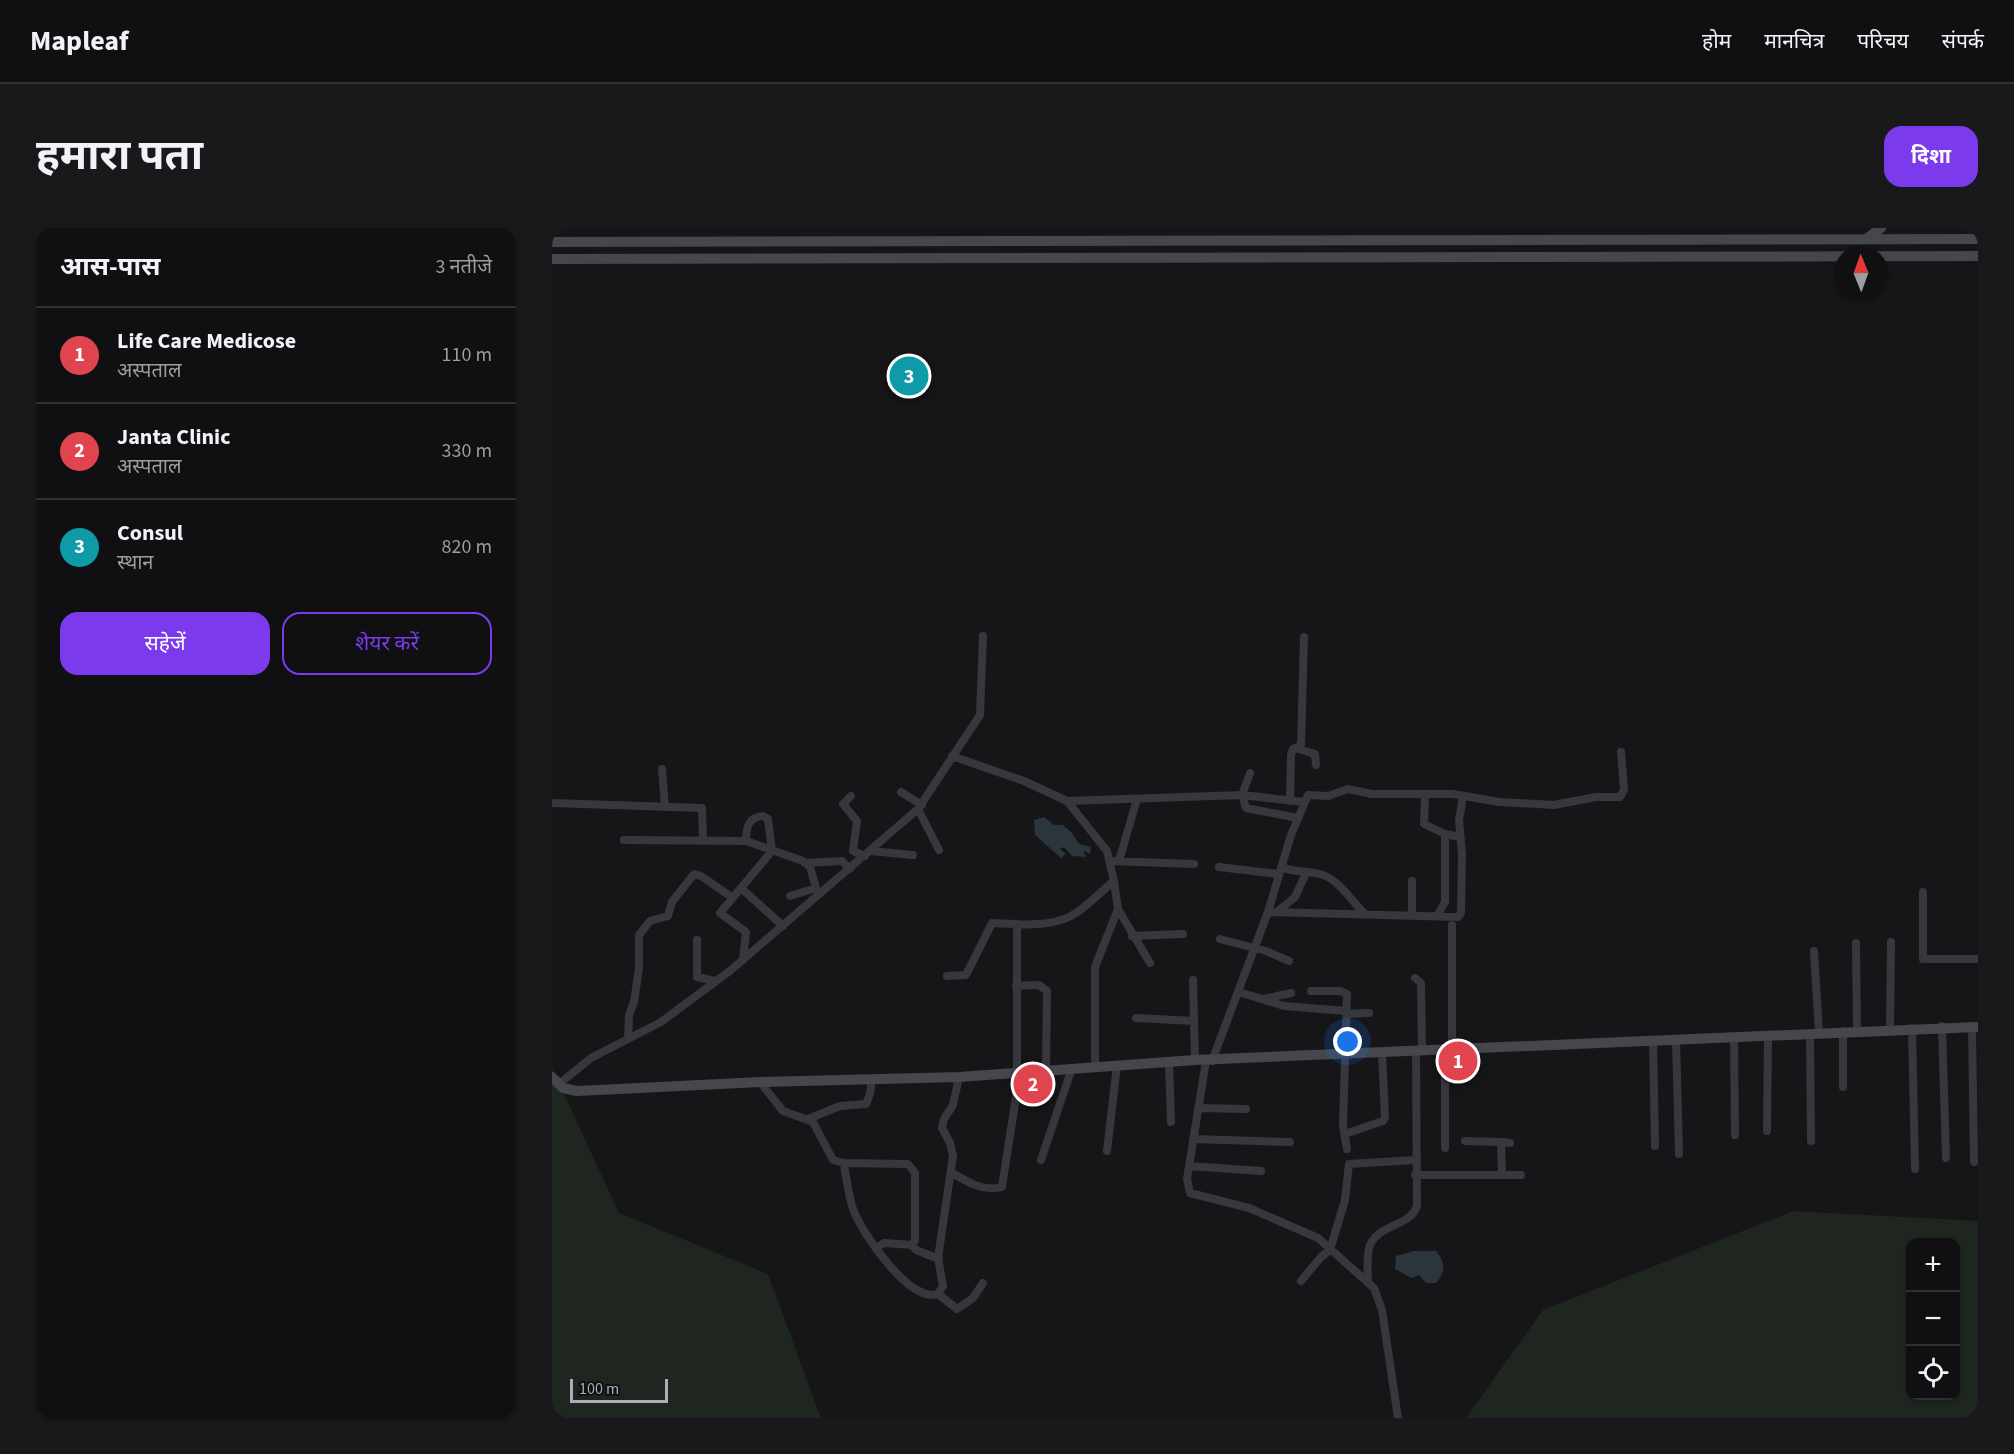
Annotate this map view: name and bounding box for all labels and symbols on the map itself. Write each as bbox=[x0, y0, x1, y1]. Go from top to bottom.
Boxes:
north arrow bbox=[1834, 246, 1888, 300]
pin: 3 bbox=[890, 354, 928, 398]
your location bbox=[1333, 1027, 1362, 1056]
pin: 1 bbox=[1438, 1038, 1478, 1084]
pin: 2 bbox=[1014, 1062, 1052, 1106]
scale bar bbox=[570, 1376, 668, 1404]

